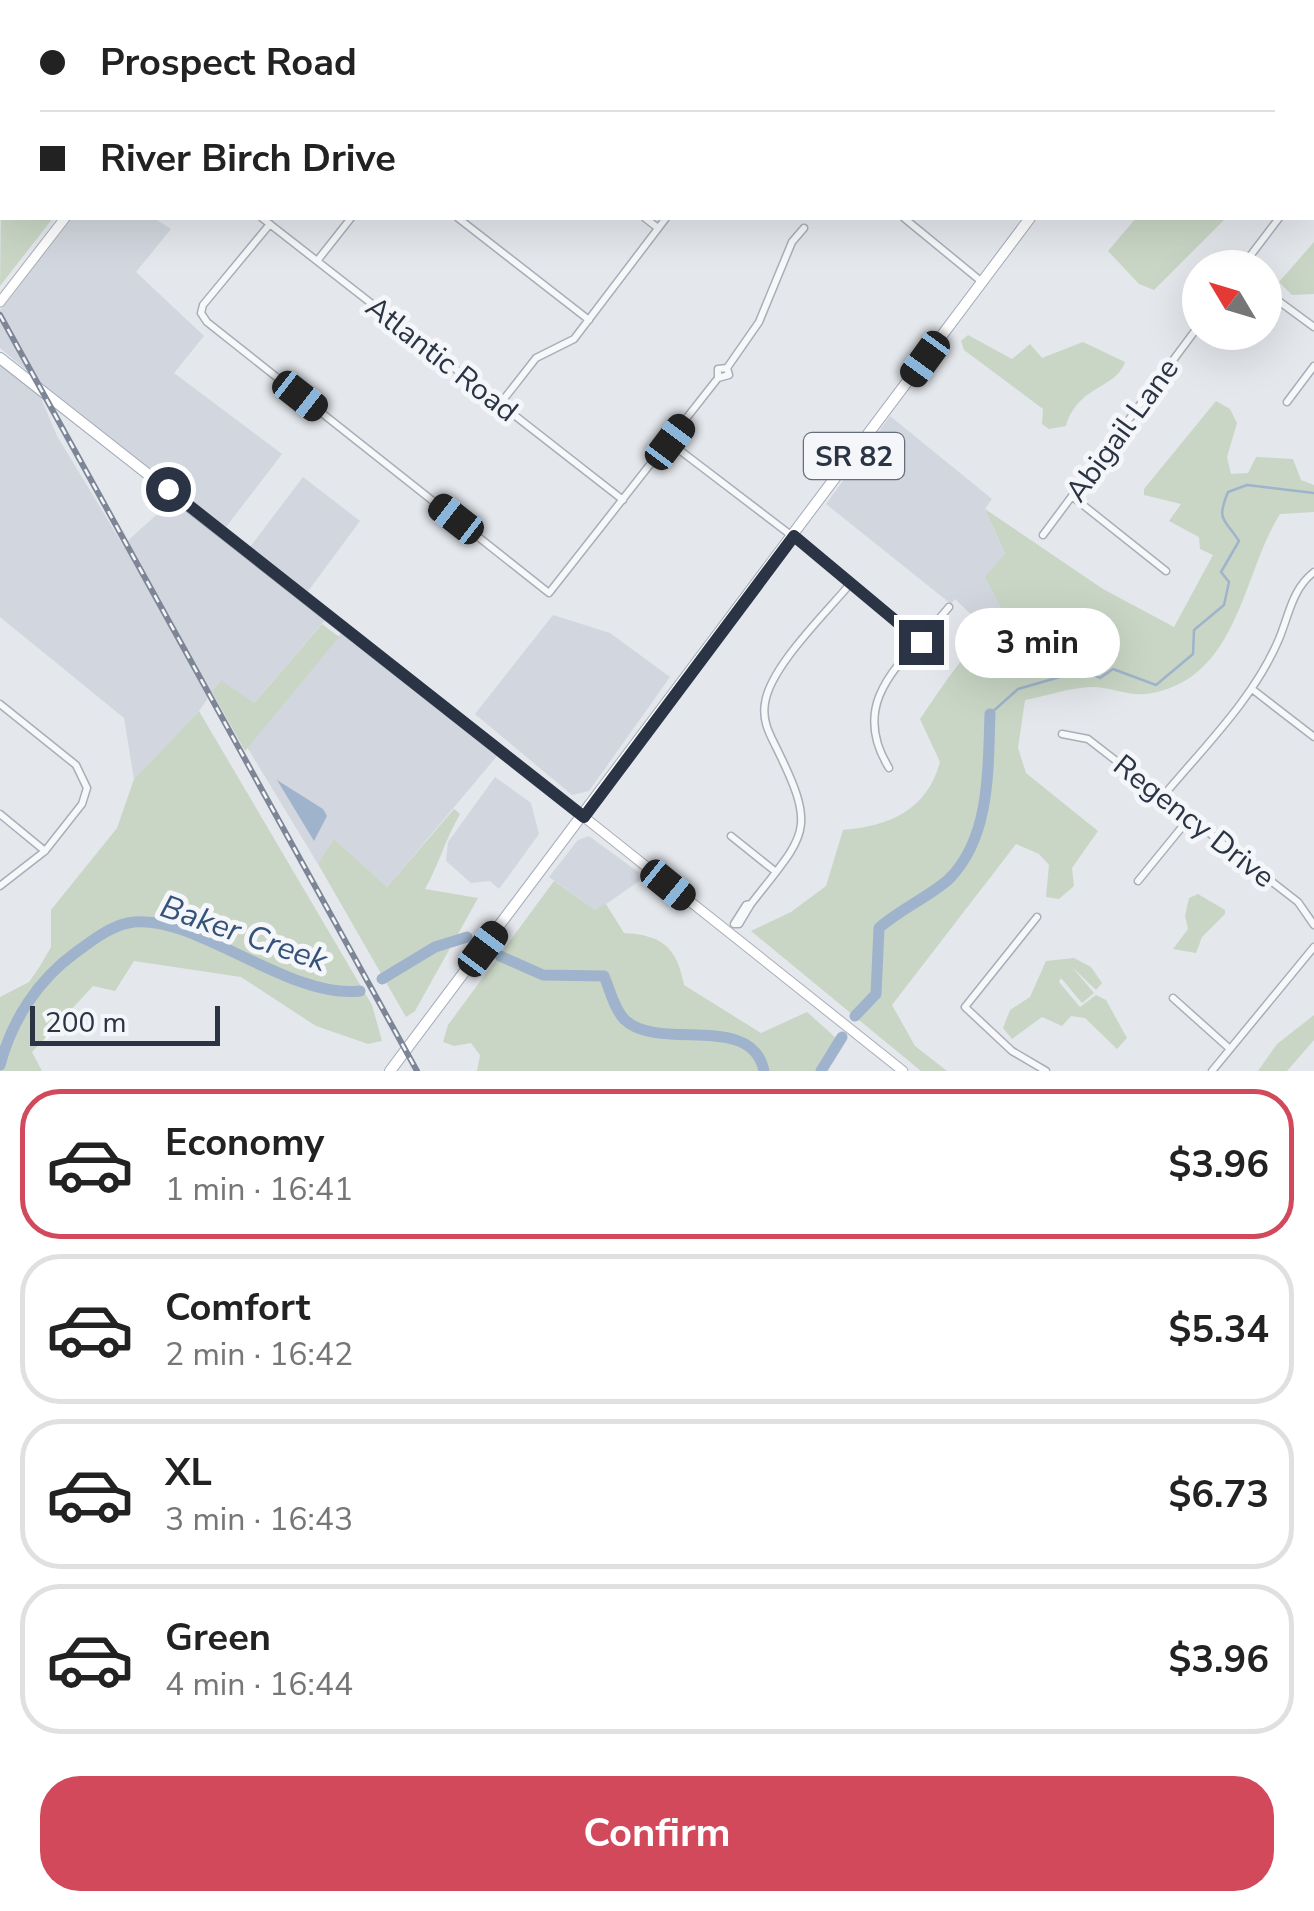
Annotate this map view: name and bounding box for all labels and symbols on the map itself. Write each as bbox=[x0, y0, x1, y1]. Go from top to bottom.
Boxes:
north arrow bbox=[1182, 250, 1282, 350]
street label: Atlantic Road bbox=[357, 287, 526, 432]
car bbox=[895, 326, 955, 392]
street label: Abigail Lane bbox=[1056, 350, 1189, 511]
car bbox=[267, 366, 333, 426]
car bbox=[640, 409, 700, 475]
road number: SR 82 bbox=[804, 433, 904, 479]
route start bbox=[146, 467, 191, 512]
car bbox=[423, 489, 489, 549]
callout: 3 min bbox=[956, 607, 1121, 677]
route end bbox=[899, 620, 944, 665]
street label: Regency Drive bbox=[1104, 745, 1283, 897]
car bbox=[635, 854, 701, 916]
water label: Baker Creek bbox=[155, 885, 334, 982]
car bbox=[453, 916, 513, 982]
scale bar bbox=[30, 1001, 220, 1046]

